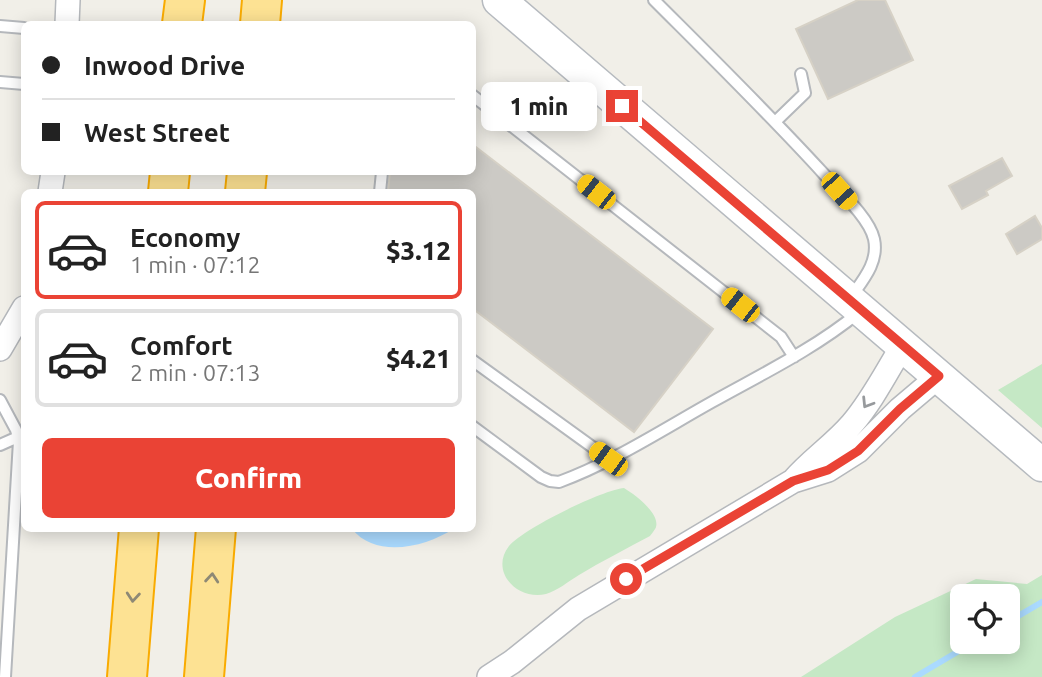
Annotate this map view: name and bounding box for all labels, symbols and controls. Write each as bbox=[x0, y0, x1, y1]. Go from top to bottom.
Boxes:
text: Inwood Drive bbox=[84, 51, 245, 80]
callout: 1 min bbox=[482, 82, 598, 130]
route end bbox=[606, 90, 638, 122]
text: 1 min bbox=[510, 94, 568, 119]
text: West Street bbox=[84, 118, 230, 147]
car bbox=[818, 168, 861, 214]
car bbox=[573, 171, 620, 213]
icon: car bbox=[46, 219, 109, 282]
text: Economy bbox=[130, 223, 240, 252]
text: $3.12 bbox=[386, 236, 451, 265]
text: 1 min · 07:12 bbox=[130, 252, 261, 277]
car bbox=[717, 284, 764, 326]
icon: car bbox=[46, 327, 109, 390]
text: Comfort bbox=[130, 331, 233, 360]
text: $4.21 bbox=[386, 344, 451, 373]
text: 2 min · 07:13 bbox=[130, 360, 261, 385]
one-way arrow bbox=[863, 396, 876, 409]
button: Confirm bbox=[42, 438, 455, 518]
car bbox=[585, 438, 632, 480]
route start bbox=[610, 563, 642, 595]
one-way arrow bbox=[204, 572, 219, 583]
map controls bbox=[950, 584, 1020, 654]
button: locate bbox=[950, 584, 1020, 654]
one-way arrow bbox=[126, 591, 141, 602]

